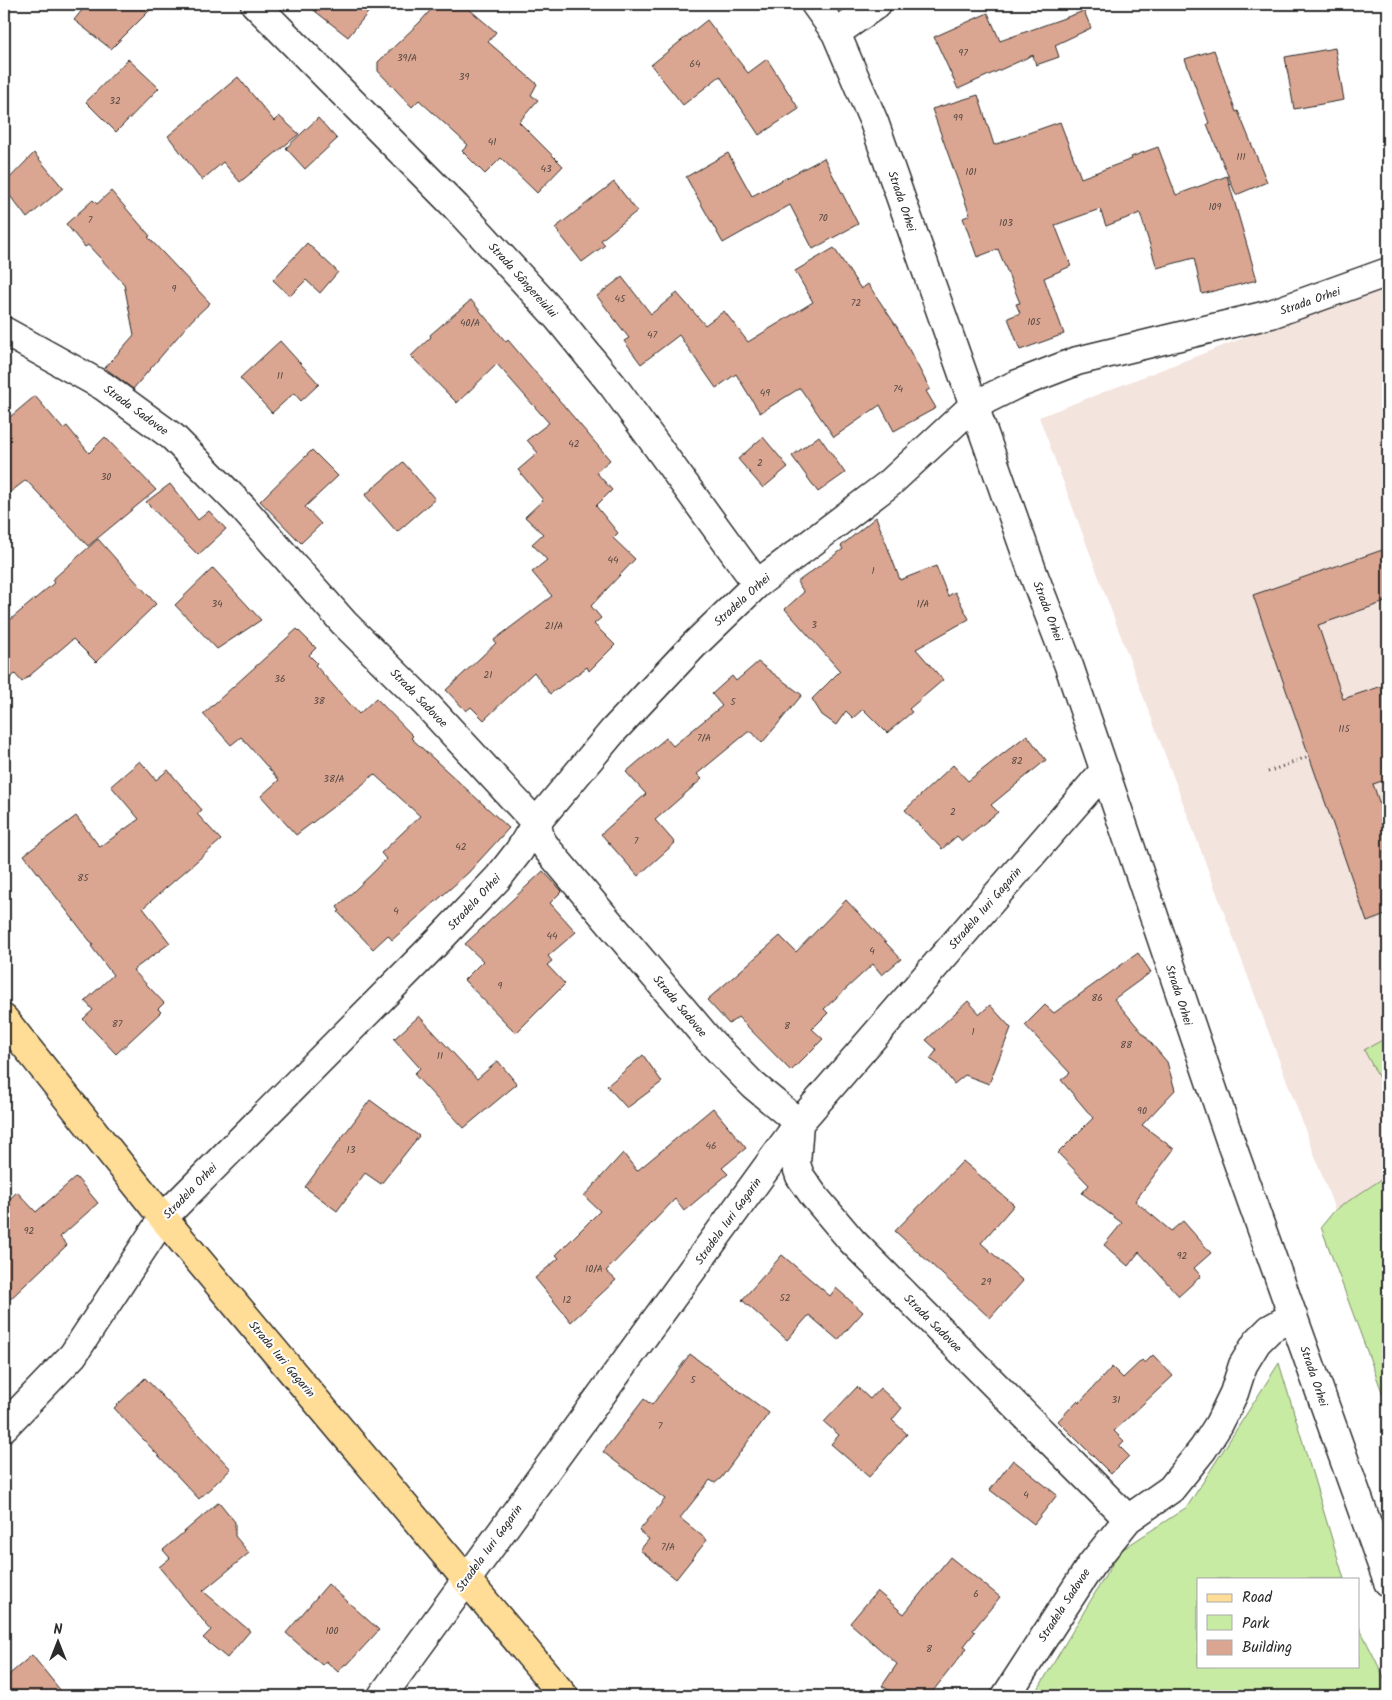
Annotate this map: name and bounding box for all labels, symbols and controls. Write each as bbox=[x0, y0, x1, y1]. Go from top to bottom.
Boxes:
house number: 97 bbox=[958, 45, 968, 61]
house number: 39/A bbox=[397, 50, 417, 66]
house number: 64 bbox=[689, 56, 701, 72]
house number: 39 bbox=[459, 69, 469, 85]
house number: 32 bbox=[109, 93, 121, 109]
house number: 99 bbox=[953, 110, 963, 126]
house number: 41 bbox=[488, 134, 496, 150]
house number: 111 bbox=[1236, 149, 1246, 165]
house number: 43 bbox=[540, 161, 552, 177]
house number: 101 bbox=[965, 164, 977, 180]
street label: Strada Orhei bbox=[882, 168, 921, 235]
house number: 109 bbox=[1208, 199, 1222, 215]
house number: 70 bbox=[818, 210, 828, 226]
house number: 7 bbox=[88, 212, 93, 228]
house number: 103 bbox=[999, 215, 1013, 231]
street label: Strada Sângereiului bbox=[483, 238, 563, 323]
house number: 9 bbox=[172, 281, 177, 297]
street label: Strada Orhei bbox=[1277, 282, 1344, 321]
house number: 45 bbox=[615, 291, 626, 307]
house number: 72 bbox=[851, 295, 861, 311]
house number: 105 bbox=[1027, 314, 1041, 330]
house number: 40/A bbox=[460, 315, 480, 331]
house number: 47 bbox=[647, 327, 657, 343]
house number: 11 bbox=[277, 368, 283, 384]
street label: Strada Sadovoe bbox=[99, 380, 173, 441]
house number: 74 bbox=[893, 381, 904, 397]
house number: 49 bbox=[760, 385, 770, 401]
house number: 42 bbox=[568, 436, 580, 452]
house number: 2 bbox=[757, 455, 763, 471]
house number: 30 bbox=[101, 469, 111, 485]
house number: 44 bbox=[607, 552, 619, 568]
house number: 1 bbox=[871, 563, 875, 579]
street label: Stradela Orhei bbox=[709, 569, 776, 631]
street label: Strada Orhei bbox=[1027, 578, 1068, 645]
house number: 34 bbox=[211, 596, 223, 612]
house number: 1/A bbox=[917, 596, 929, 612]
house number: 3 bbox=[811, 617, 817, 633]
house number: 21/A bbox=[545, 618, 563, 634]
street label: Strada Sadovoe bbox=[385, 664, 452, 733]
house number: 21 bbox=[484, 667, 492, 683]
house number: 36 bbox=[274, 671, 286, 687]
house number: 38 bbox=[313, 693, 326, 709]
house number: 5 bbox=[730, 694, 736, 710]
house number: 115 bbox=[1338, 721, 1350, 737]
house number: 7/A bbox=[697, 730, 711, 746]
house number: 82 bbox=[1011, 753, 1023, 769]
house number: 38/A bbox=[323, 771, 345, 787]
house number: 2 bbox=[950, 804, 956, 820]
house number: 7 bbox=[634, 833, 639, 849]
house number: 42 bbox=[455, 839, 467, 855]
street label: Stradela Iuri Gagarin bbox=[944, 863, 1027, 954]
street label: Stradela Orhei bbox=[443, 869, 506, 935]
house number: 85 bbox=[77, 870, 89, 886]
house number: 4 bbox=[393, 903, 399, 919]
house number: 44 bbox=[546, 928, 558, 944]
house number: 4 bbox=[869, 943, 875, 959]
street label: Strada Orhei bbox=[1160, 962, 1198, 1029]
street label: Strada Sadovoe bbox=[648, 971, 712, 1042]
house number: 9 bbox=[498, 978, 503, 994]
house number: 86 bbox=[1091, 990, 1103, 1006]
house number: 87 bbox=[112, 1016, 123, 1032]
house number: 8 bbox=[784, 1018, 791, 1034]
house number: 1 bbox=[971, 1024, 975, 1040]
house number: 88 bbox=[1120, 1037, 1133, 1053]
house number: 11 bbox=[437, 1048, 443, 1064]
house number: 90 bbox=[1137, 1103, 1147, 1119]
house number: 46 bbox=[705, 1138, 717, 1154]
house number: 13 bbox=[347, 1142, 356, 1158]
street label: Stradela Orhei bbox=[159, 1158, 223, 1224]
street label: Stradela Iuri Gagarin bbox=[690, 1174, 767, 1269]
house number: 92 bbox=[24, 1223, 35, 1239]
house number: 92 bbox=[1177, 1248, 1188, 1264]
house number: 10/A bbox=[585, 1261, 603, 1277]
house number: 29 bbox=[981, 1274, 991, 1290]
house number: 52 bbox=[779, 1290, 791, 1306]
street label: Strada Sadovoe bbox=[899, 1290, 967, 1357]
house number: 12 bbox=[563, 1292, 572, 1308]
street label: Strada Iuri Gagarin bbox=[244, 1317, 320, 1402]
street label: Strada Orhei bbox=[1294, 1343, 1333, 1410]
house number: 5 bbox=[690, 1372, 696, 1388]
house number: 31 bbox=[1112, 1392, 1120, 1408]
house number: 7 bbox=[658, 1418, 663, 1434]
house number: 4 bbox=[1023, 1487, 1029, 1503]
street label: Stradela Iuri Gagarin bbox=[451, 1501, 528, 1596]
house number: 7/A bbox=[661, 1539, 675, 1555]
street label: Stradela Sadovoe bbox=[1033, 1564, 1096, 1646]
legend bbox=[1197, 1578, 1360, 1668]
house number: 6 bbox=[973, 1586, 979, 1602]
text: Road bbox=[1242, 1586, 1273, 1610]
text: Park bbox=[1242, 1612, 1270, 1636]
north arrow bbox=[32, 1618, 82, 1668]
text: N bbox=[54, 1619, 63, 1641]
house number: 100 bbox=[325, 1623, 339, 1639]
text: Building bbox=[1242, 1636, 1292, 1660]
house number: 8 bbox=[926, 1641, 933, 1657]

